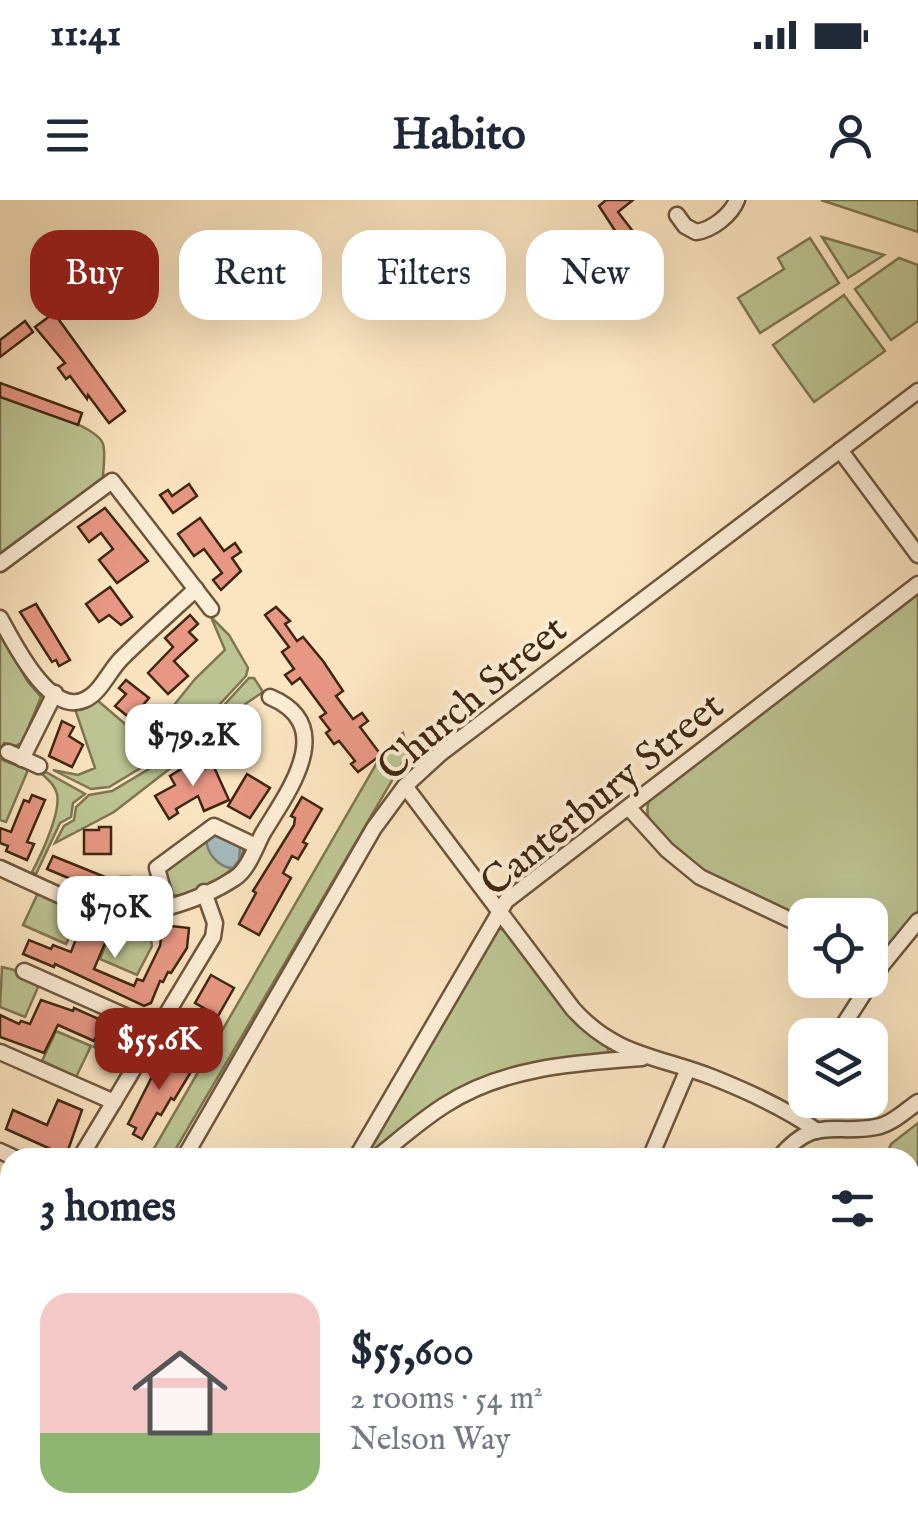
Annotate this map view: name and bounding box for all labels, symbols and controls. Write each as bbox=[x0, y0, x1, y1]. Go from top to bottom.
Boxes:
text: 11:41 bbox=[50, 11, 121, 59]
text: Habito bbox=[392, 107, 526, 164]
icon: menu bbox=[40, 108, 95, 163]
icon: person bbox=[823, 108, 878, 163]
chip: Buy bbox=[30, 230, 159, 320]
chip: Rent bbox=[179, 230, 322, 320]
chip: Filters bbox=[342, 230, 506, 320]
chip: New bbox=[526, 230, 664, 320]
street label: Church Street bbox=[368, 606, 578, 794]
street label: Canterbury Street bbox=[471, 682, 735, 909]
pin: $79.2K bbox=[112, 704, 274, 789]
text: $79.2K bbox=[147, 716, 239, 757]
pin: $70K bbox=[56, 876, 174, 961]
text: $70K bbox=[79, 888, 151, 929]
map controls bbox=[788, 898, 888, 1118]
button: locate bbox=[788, 898, 888, 998]
pin: $55.6K bbox=[78, 1008, 240, 1093]
button: layers bbox=[788, 1018, 888, 1118]
text: $55.6K bbox=[117, 1020, 201, 1061]
icon: filters bbox=[825, 1181, 880, 1236]
text: 3 homes bbox=[40, 1182, 176, 1235]
text: $55,600 bbox=[350, 1326, 474, 1379]
icon: home bbox=[120, 1333, 240, 1453]
text: 2 rooms · 54 m² bbox=[350, 1379, 543, 1420]
text: Nelson Way bbox=[350, 1420, 511, 1461]

